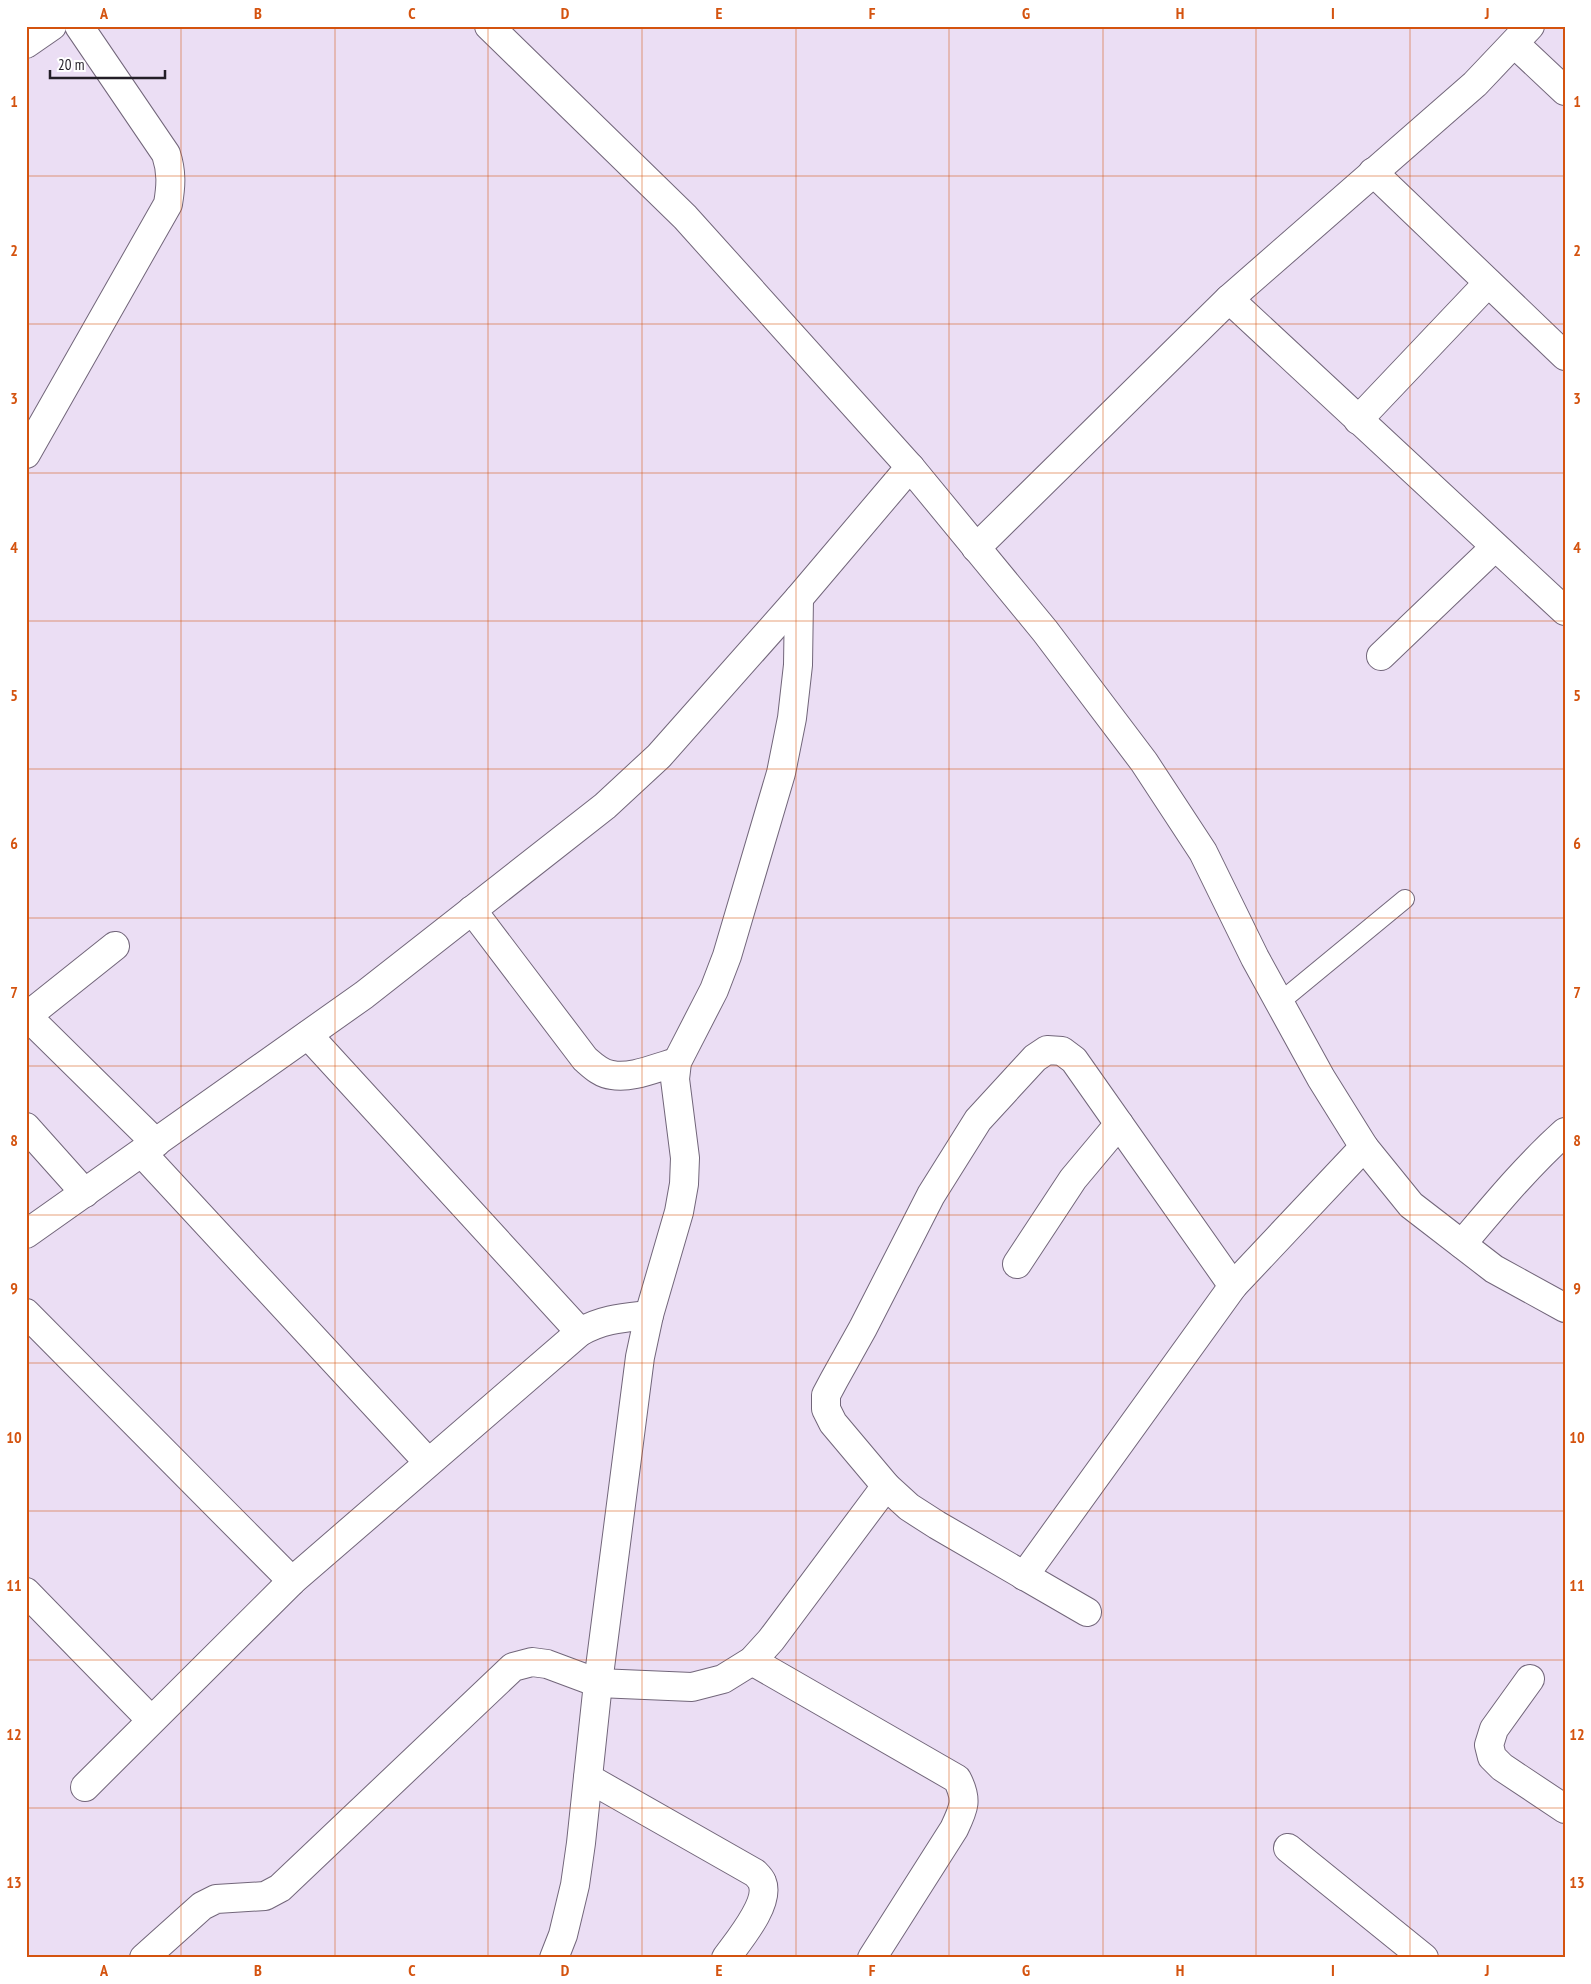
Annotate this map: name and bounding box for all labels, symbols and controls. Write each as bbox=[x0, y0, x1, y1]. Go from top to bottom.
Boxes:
text: A bbox=[99, 3, 109, 23]
text: B bbox=[254, 3, 262, 23]
text: C bbox=[408, 3, 416, 23]
text: D bbox=[561, 3, 570, 23]
text: E bbox=[716, 3, 723, 23]
text: F bbox=[869, 3, 876, 23]
text: G bbox=[1022, 3, 1030, 23]
text: H bbox=[1176, 3, 1184, 23]
text: I bbox=[1331, 3, 1335, 23]
text: J bbox=[1484, 3, 1489, 23]
scale bar bbox=[50, 48, 165, 80]
text: 20 m bbox=[58, 55, 84, 74]
text: 1 bbox=[10, 91, 18, 111]
text: 1 bbox=[1573, 91, 1581, 111]
text: 2 bbox=[10, 240, 18, 260]
text: 2 bbox=[1573, 240, 1581, 260]
text: 3 bbox=[10, 388, 18, 408]
text: 3 bbox=[1573, 388, 1581, 408]
text: 4 bbox=[10, 537, 18, 557]
text: 4 bbox=[1573, 537, 1581, 557]
text: 5 bbox=[10, 685, 18, 705]
text: 5 bbox=[1573, 685, 1581, 705]
text: 6 bbox=[10, 833, 18, 853]
text: 6 bbox=[1573, 833, 1581, 853]
text: 7 bbox=[10, 982, 18, 1002]
text: 7 bbox=[1573, 982, 1581, 1002]
text: 8 bbox=[10, 1130, 18, 1150]
text: 8 bbox=[1573, 1130, 1581, 1150]
text: 9 bbox=[10, 1278, 18, 1298]
text: 9 bbox=[1573, 1278, 1581, 1298]
text: 10 bbox=[6, 1427, 22, 1447]
text: 10 bbox=[1569, 1427, 1585, 1447]
text: 11 bbox=[6, 1575, 22, 1595]
text: 11 bbox=[1569, 1575, 1585, 1595]
text: 12 bbox=[6, 1724, 22, 1744]
text: 12 bbox=[1569, 1724, 1585, 1744]
text: 13 bbox=[6, 1872, 22, 1892]
text: 13 bbox=[1569, 1872, 1585, 1892]
text: A bbox=[99, 1960, 109, 1980]
text: B bbox=[254, 1960, 262, 1980]
text: C bbox=[408, 1960, 416, 1980]
text: D bbox=[561, 1960, 570, 1980]
text: E bbox=[716, 1960, 723, 1980]
text: F bbox=[869, 1960, 876, 1980]
text: G bbox=[1022, 1960, 1030, 1980]
text: H bbox=[1176, 1960, 1184, 1980]
text: I bbox=[1331, 1960, 1335, 1980]
text: J bbox=[1484, 1960, 1489, 1980]

